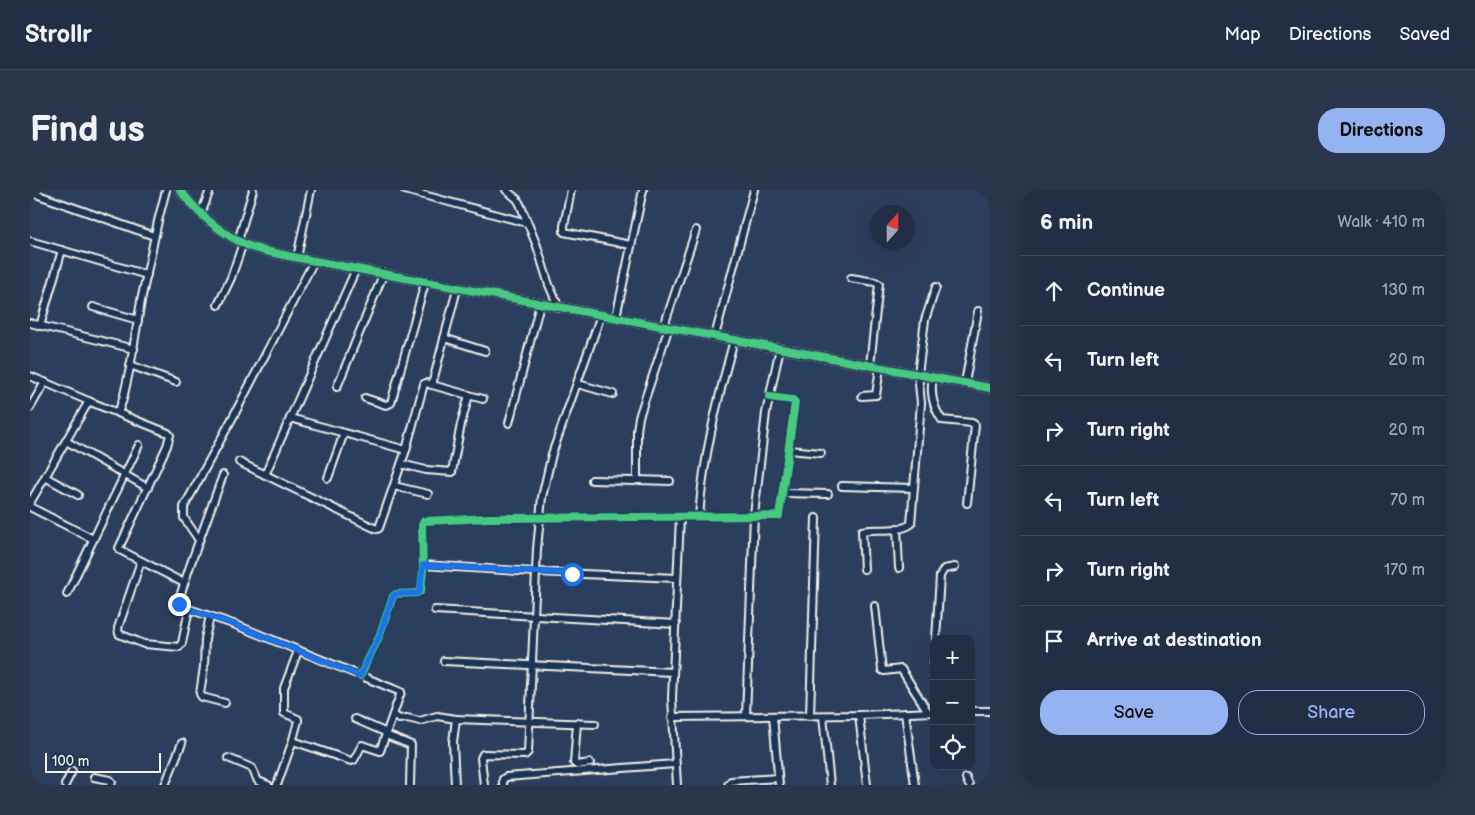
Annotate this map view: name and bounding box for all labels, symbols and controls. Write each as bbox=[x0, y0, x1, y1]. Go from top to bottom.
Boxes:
text: Strollr bbox=[25, 20, 92, 49]
text: Map bbox=[1225, 24, 1261, 45]
text: Directions bbox=[1289, 24, 1371, 45]
text: Saved bbox=[1399, 24, 1450, 45]
button: Directions bbox=[1318, 108, 1445, 153]
text: Find us bbox=[30, 109, 145, 152]
north arrow bbox=[870, 205, 915, 250]
text: 6 min bbox=[1040, 210, 1093, 235]
text: Walk · 410 m bbox=[1338, 213, 1425, 232]
icon: ahead bbox=[1040, 277, 1068, 305]
text: Continue bbox=[1087, 279, 1165, 302]
text: 130 m bbox=[1382, 281, 1425, 300]
icon: left bbox=[1040, 347, 1068, 375]
text: Turn left bbox=[1087, 349, 1159, 372]
text: 20 m bbox=[1389, 351, 1425, 370]
icon: right bbox=[1040, 417, 1068, 445]
text: Turn right bbox=[1087, 419, 1170, 442]
text: 20 m bbox=[1389, 421, 1425, 440]
icon: left bbox=[1040, 487, 1068, 515]
text: Turn left bbox=[1087, 489, 1159, 512]
text: 70 m bbox=[1390, 491, 1425, 510]
icon: right bbox=[1040, 557, 1068, 585]
text: Turn right bbox=[1087, 559, 1170, 582]
text: 170 m bbox=[1384, 561, 1425, 580]
route start bbox=[561, 563, 584, 586]
route end bbox=[168, 593, 191, 616]
icon: arrive bbox=[1040, 627, 1068, 655]
text: Arrive at destination bbox=[1087, 629, 1262, 652]
map controls bbox=[930, 635, 975, 770]
button: + bbox=[930, 635, 975, 680]
button: − bbox=[930, 680, 975, 725]
button: Save bbox=[1040, 690, 1228, 735]
button: Share bbox=[1238, 690, 1425, 735]
button: locate bbox=[930, 725, 975, 770]
scale bar bbox=[45, 750, 161, 773]
text: 100 m bbox=[52, 753, 89, 770]

